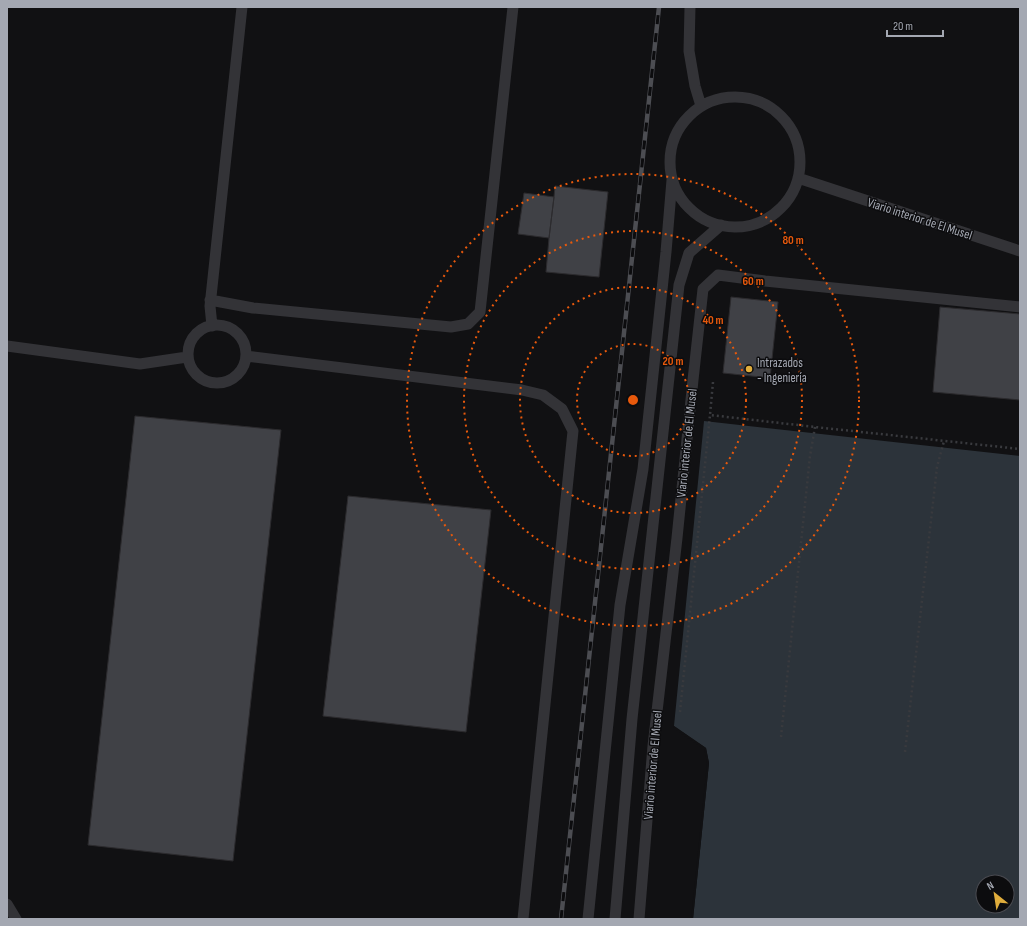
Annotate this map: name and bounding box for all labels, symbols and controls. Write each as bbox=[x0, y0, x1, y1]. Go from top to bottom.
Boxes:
scale bar bbox=[887, 12, 943, 38]
text: 20 m bbox=[893, 19, 913, 34]
street label: Viario interior de El Musel bbox=[865, 194, 974, 243]
text: 80 m bbox=[782, 233, 804, 248]
text: 60 m bbox=[742, 274, 764, 289]
text: 40 m bbox=[702, 313, 724, 328]
text: 20 m bbox=[663, 354, 683, 369]
place label: Intrazados - Ingeniería bbox=[757, 355, 807, 386]
marker: Intrazados - Ingeniería bbox=[744, 364, 754, 374]
street label: Viario interior de El Musel bbox=[673, 388, 701, 498]
centre of rings bbox=[626, 393, 640, 407]
street label: Viario interior de El Musel bbox=[640, 710, 666, 820]
north arrow bbox=[975, 874, 1015, 914]
text: N bbox=[984, 879, 996, 893]

